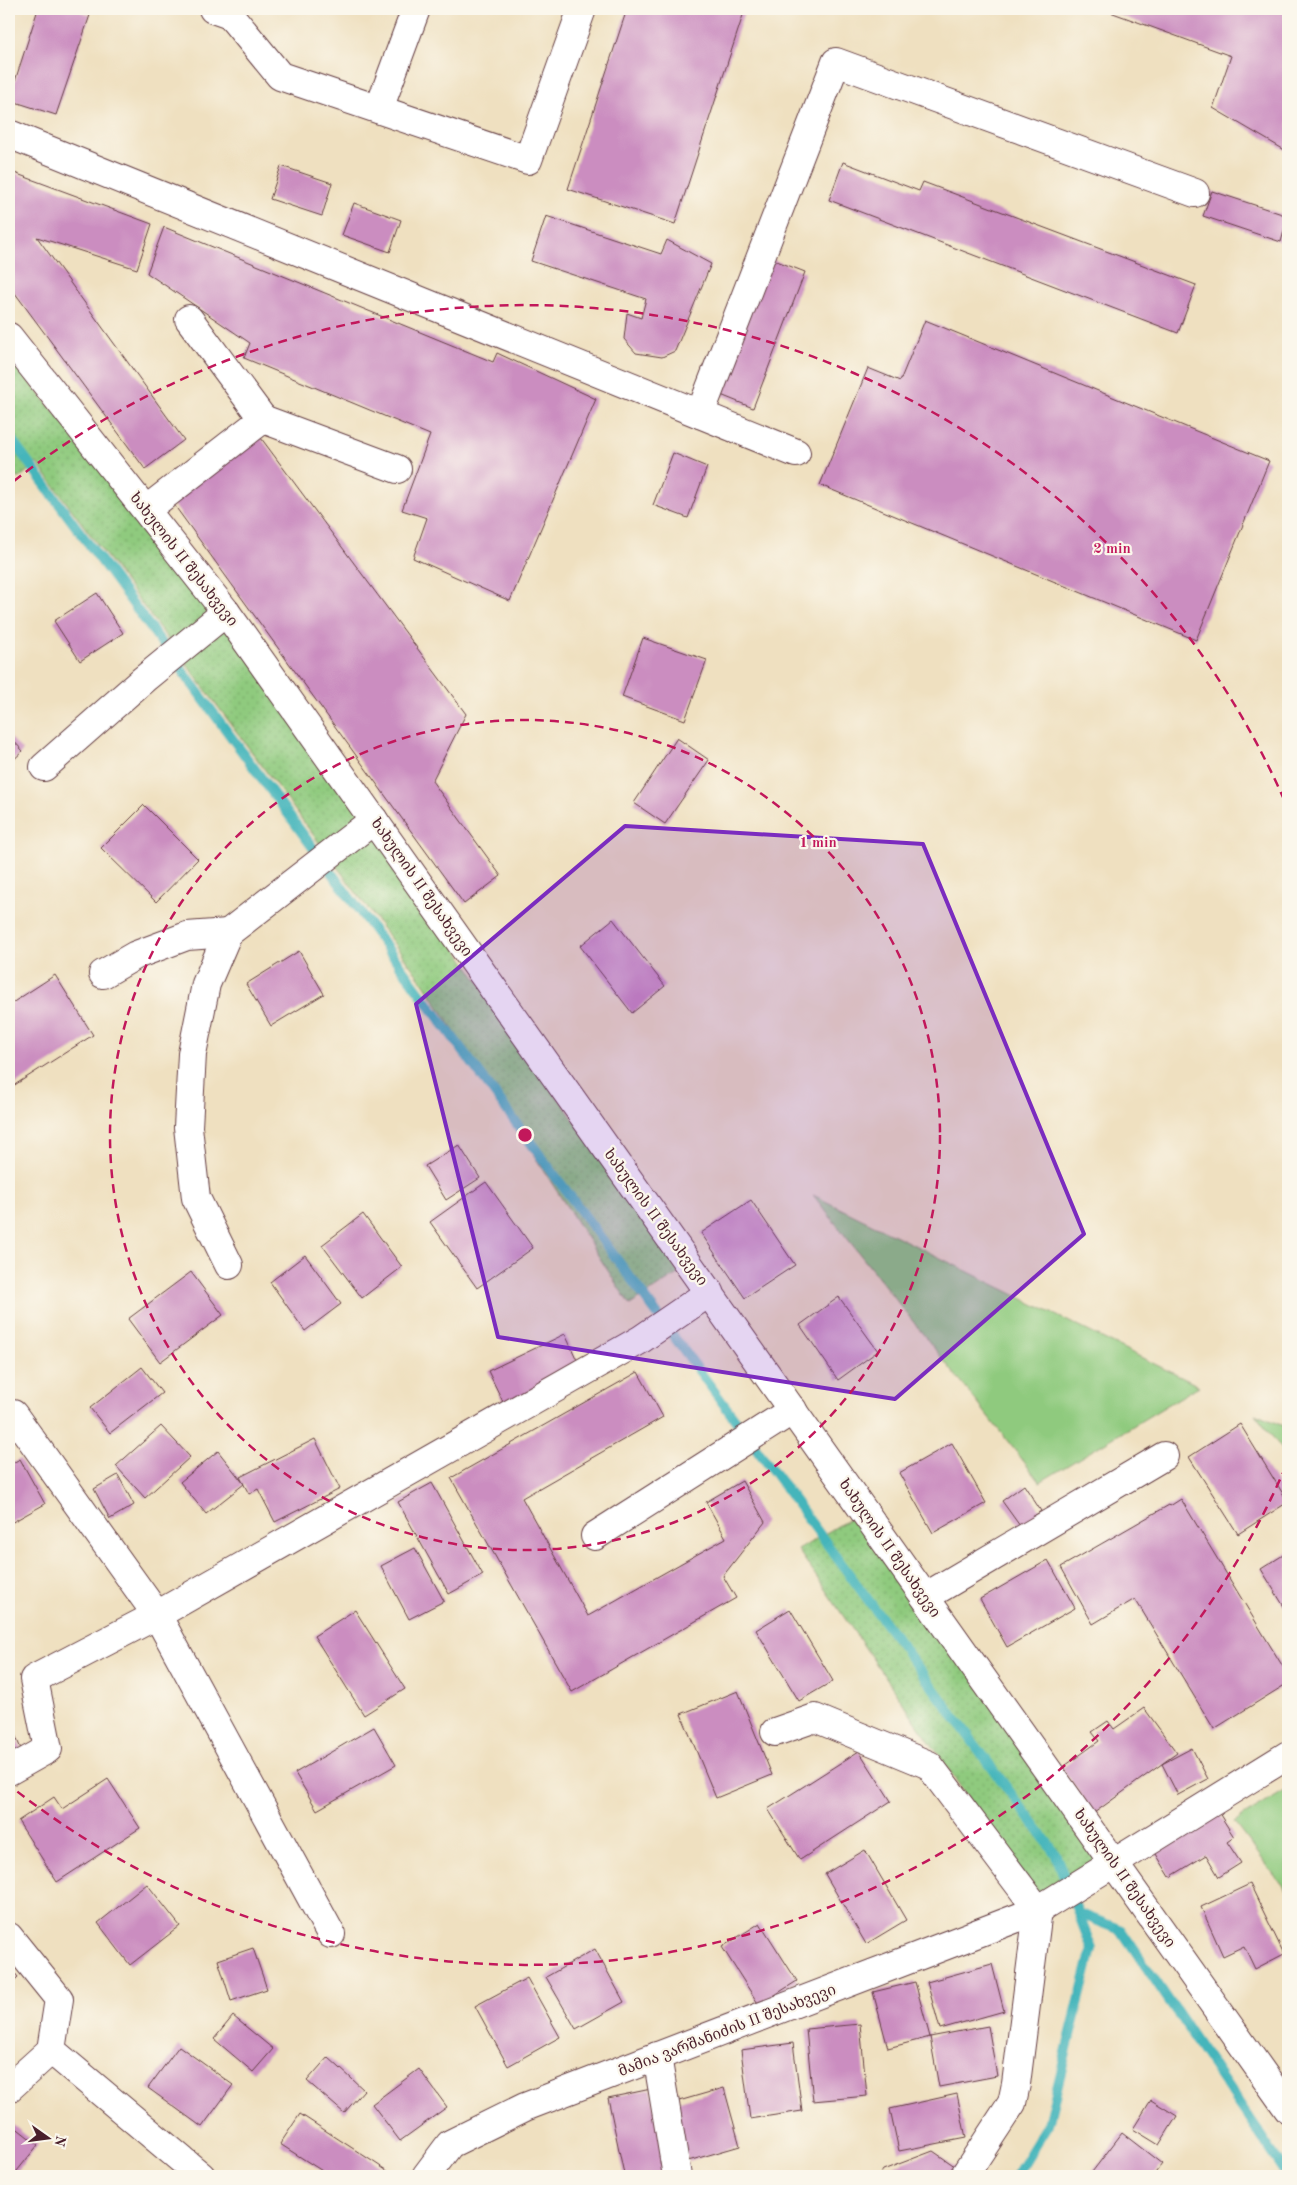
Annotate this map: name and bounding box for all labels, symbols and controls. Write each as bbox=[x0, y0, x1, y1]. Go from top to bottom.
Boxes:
street label: ხახულის II შესახვევი bbox=[126, 490, 240, 630]
text: 2 min bbox=[1093, 542, 1131, 557]
street label: ხახულის II შესახვევი bbox=[367, 816, 474, 960]
text: 1 min bbox=[799, 836, 837, 851]
centre of rings bbox=[516, 1126, 534, 1144]
street label: ხახულის II შესახვევი bbox=[600, 1147, 709, 1289]
street label: ხახულის II შესახვევი bbox=[835, 1477, 942, 1621]
street label: ხახულის II შესახვევი bbox=[1070, 1807, 1177, 1951]
street label: მამია ვარშანიძის II შესახვევი bbox=[616, 1982, 838, 2080]
north arrow bbox=[22, 2112, 72, 2162]
text: N bbox=[51, 2134, 68, 2148]

